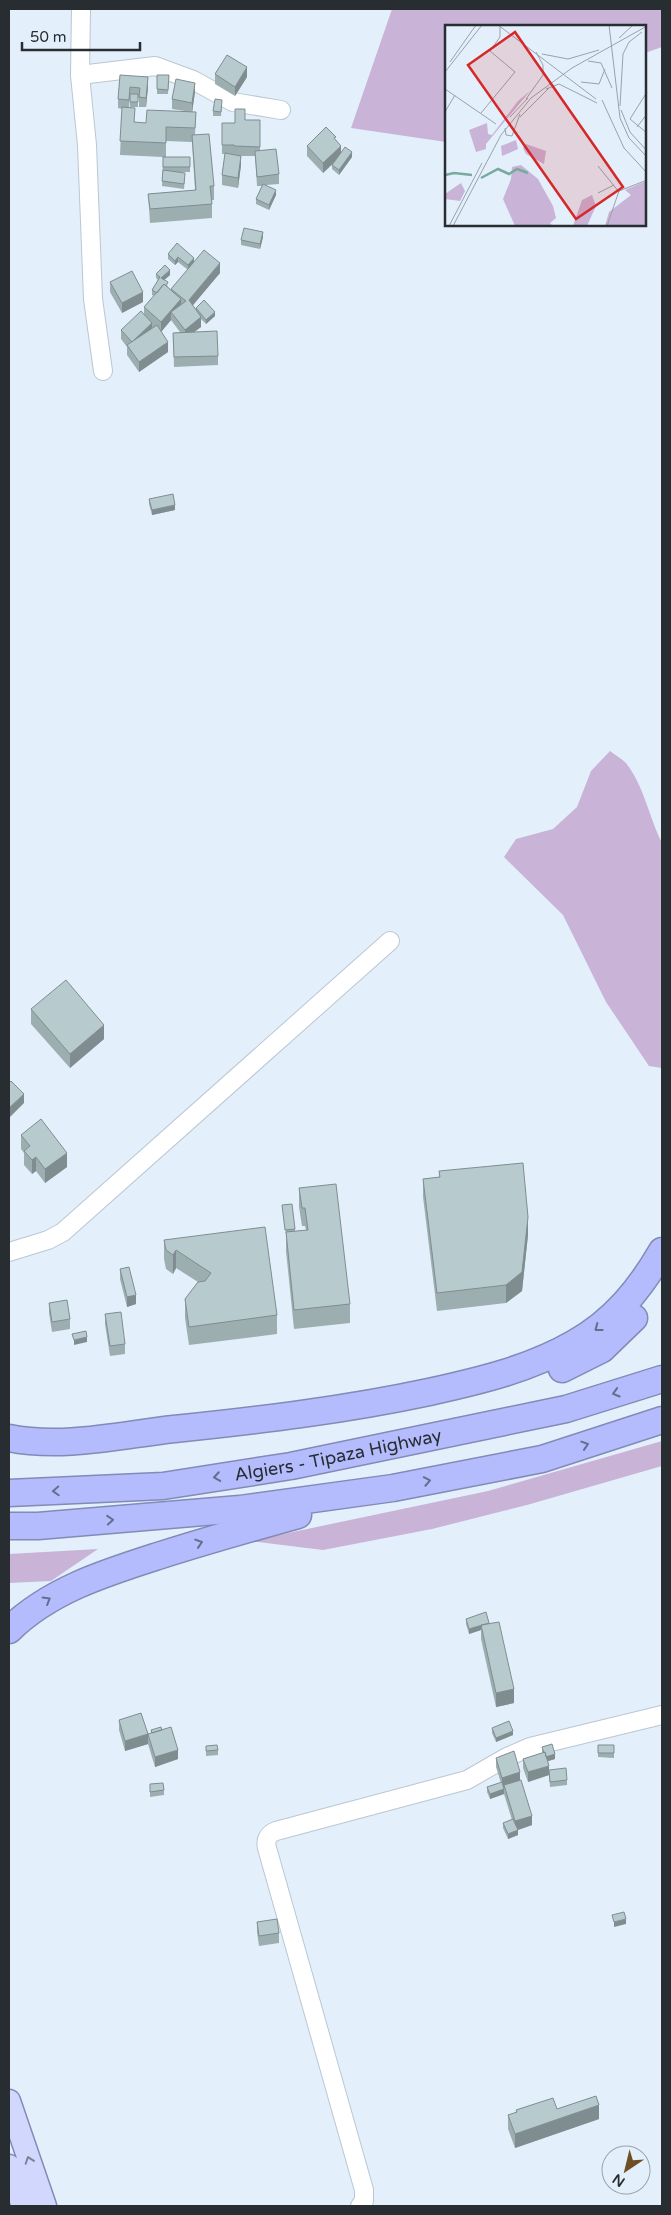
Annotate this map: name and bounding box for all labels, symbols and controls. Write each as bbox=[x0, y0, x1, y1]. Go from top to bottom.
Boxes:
scale bar bbox=[22, 20, 140, 52]
inset map bbox=[445, 25, 646, 226]
text: 50 m bbox=[30, 28, 67, 46]
one-way arrow bbox=[594, 1322, 604, 1331]
one-way arrow bbox=[612, 1388, 620, 1398]
street label: Algiers - Tipaza Highway bbox=[233, 1424, 444, 1486]
one-way arrow bbox=[581, 1441, 589, 1451]
one-way arrow bbox=[213, 1472, 222, 1482]
one-way arrow bbox=[423, 1477, 432, 1487]
one-way arrow bbox=[51, 1485, 59, 1496]
one-way arrow bbox=[106, 1515, 114, 1526]
one-way arrow bbox=[194, 1539, 203, 1549]
one-way arrow bbox=[42, 1597, 51, 1607]
north arrow bbox=[601, 2145, 651, 2195]
one-way arrow bbox=[25, 2156, 35, 2165]
text: N bbox=[609, 2170, 628, 2190]

